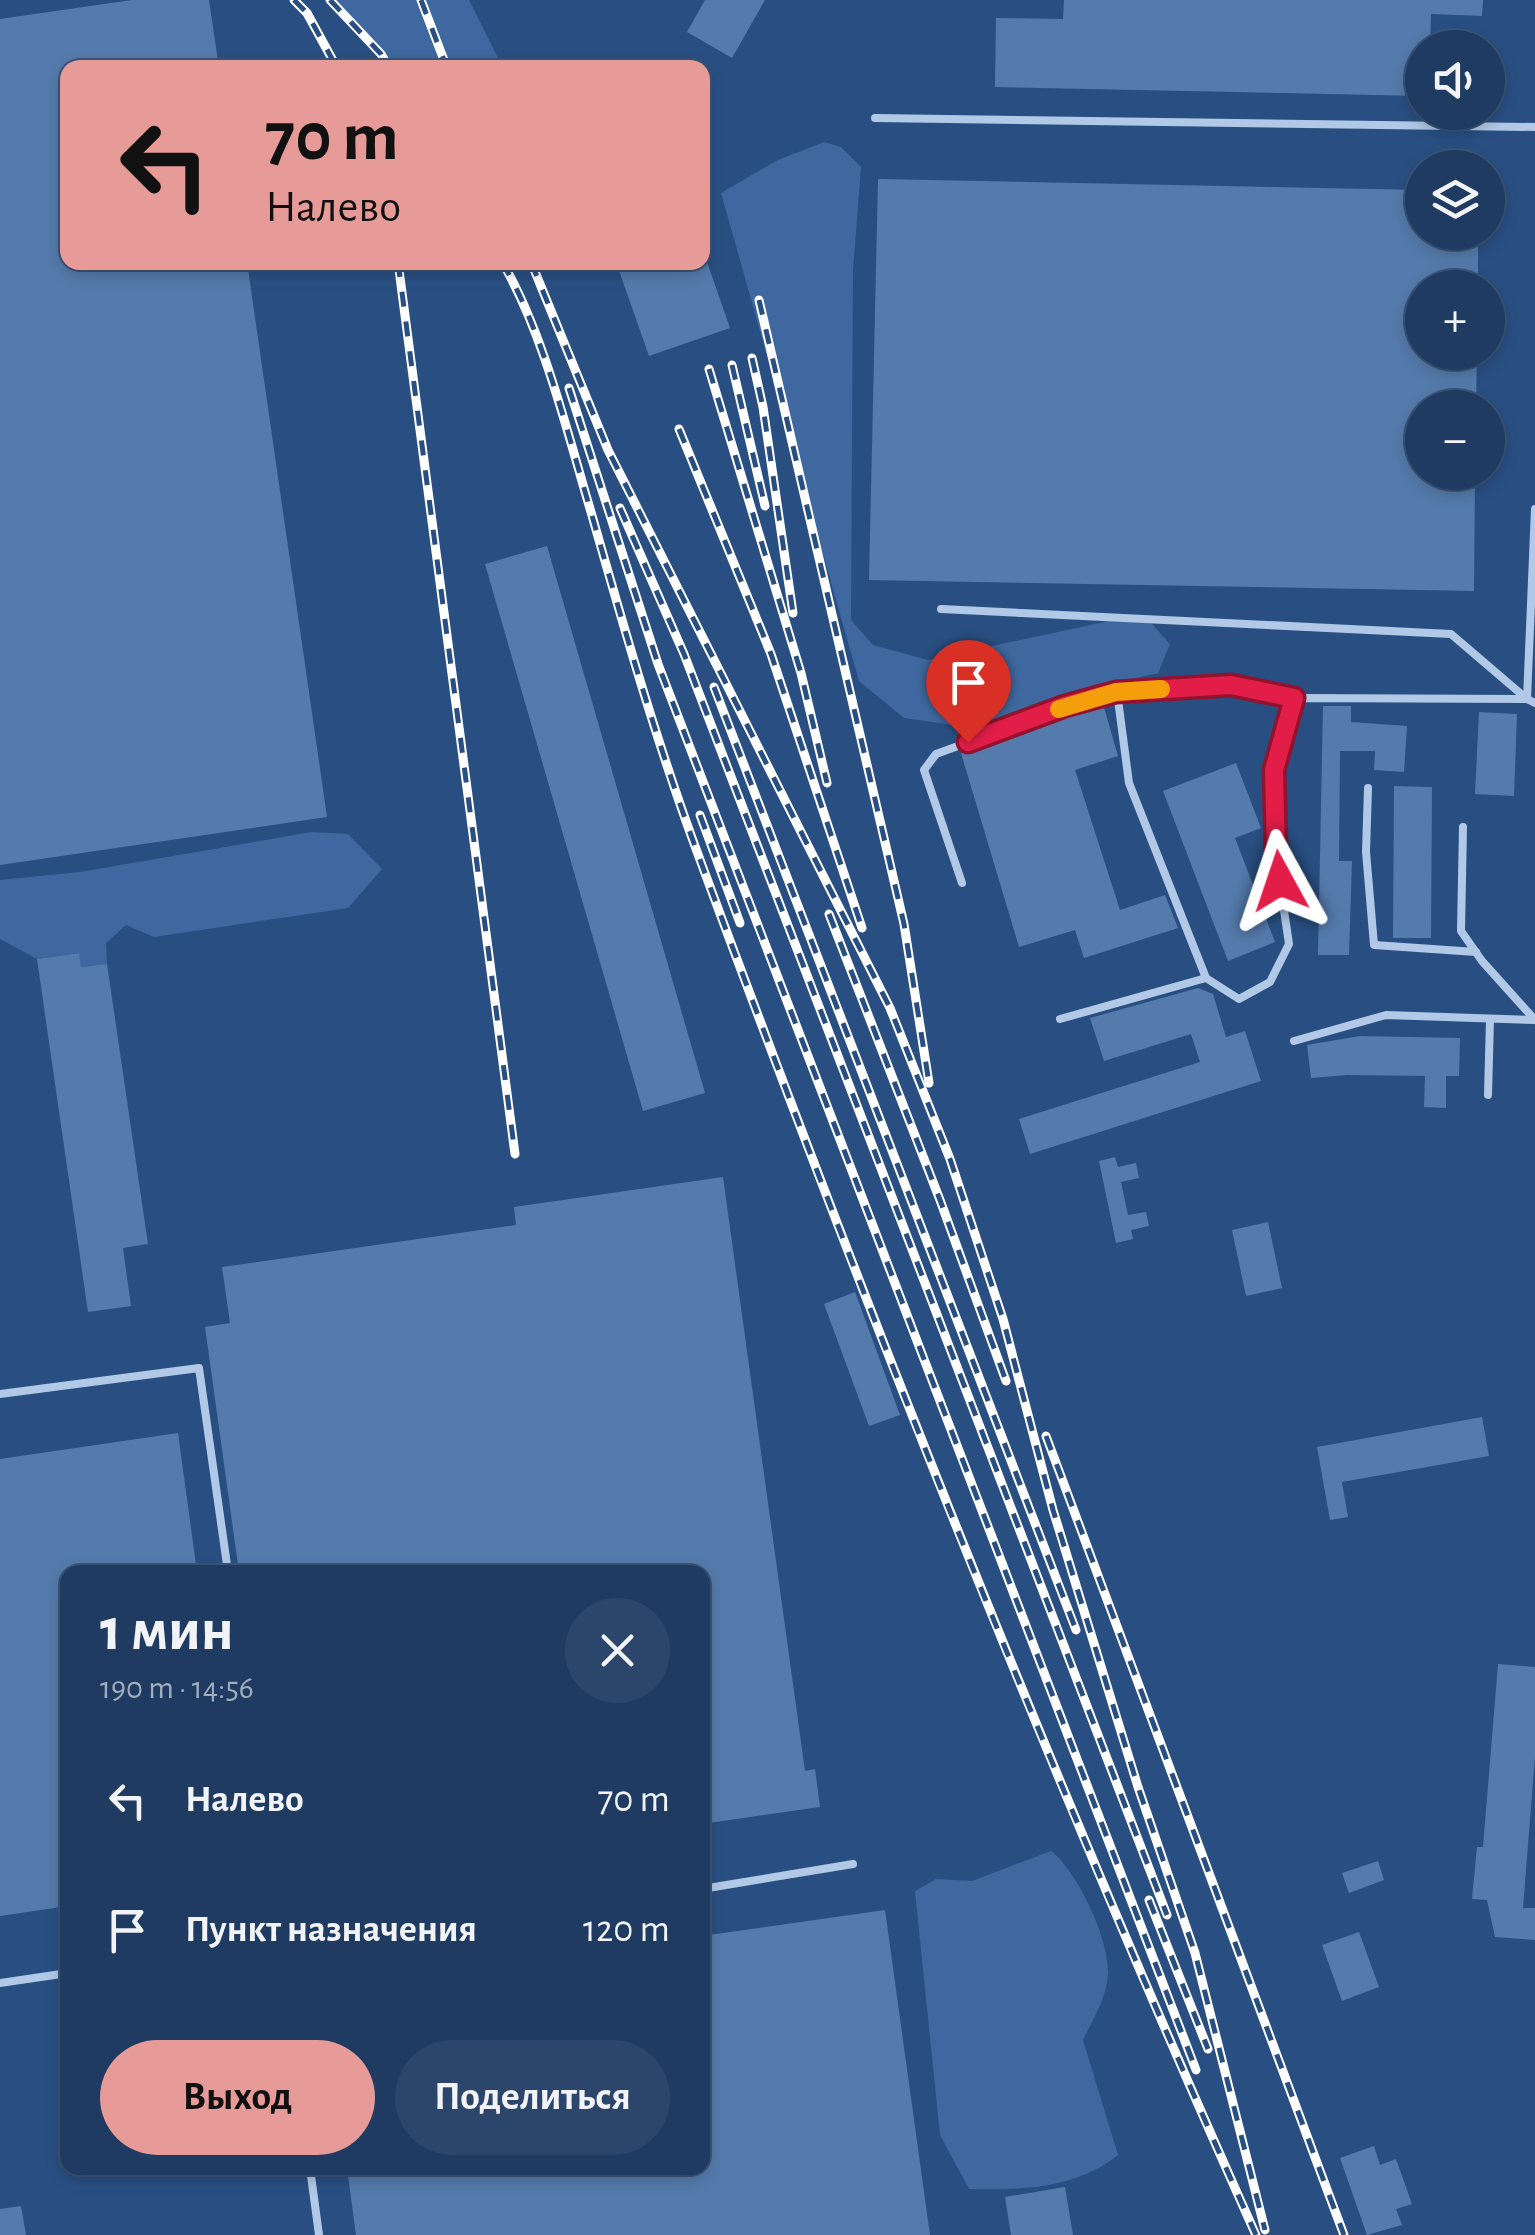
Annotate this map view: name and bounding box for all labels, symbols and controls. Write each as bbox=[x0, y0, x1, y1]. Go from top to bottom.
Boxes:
map controls bbox=[1405, 30, 1505, 490]
button: sound bbox=[1405, 30, 1505, 130]
icon: left bbox=[100, 100, 230, 230]
text: 70 m bbox=[265, 103, 399, 173]
button: layers bbox=[1405, 150, 1505, 250]
text: Налево bbox=[265, 185, 401, 230]
button: + bbox=[1405, 270, 1505, 370]
button: − bbox=[1405, 390, 1505, 490]
pin bbox=[926, 640, 1011, 743]
icon: arrive bbox=[941, 655, 996, 710]
position arrow bbox=[1228, 829, 1332, 933]
button: close bbox=[565, 1598, 670, 1703]
text: 1 мин bbox=[100, 1601, 234, 1661]
text: 190 m · 14:56 bbox=[100, 1672, 254, 1704]
icon: left bbox=[100, 1773, 155, 1828]
text: Налево bbox=[185, 1781, 304, 1819]
text: 70 m bbox=[597, 1781, 670, 1819]
icon: arrive bbox=[100, 1903, 155, 1958]
text: Пункт назначения bbox=[185, 1911, 477, 1949]
text: 120 m bbox=[583, 1911, 670, 1949]
button: Выход bbox=[100, 2040, 375, 2155]
button: Поделиться bbox=[395, 2040, 670, 2155]

